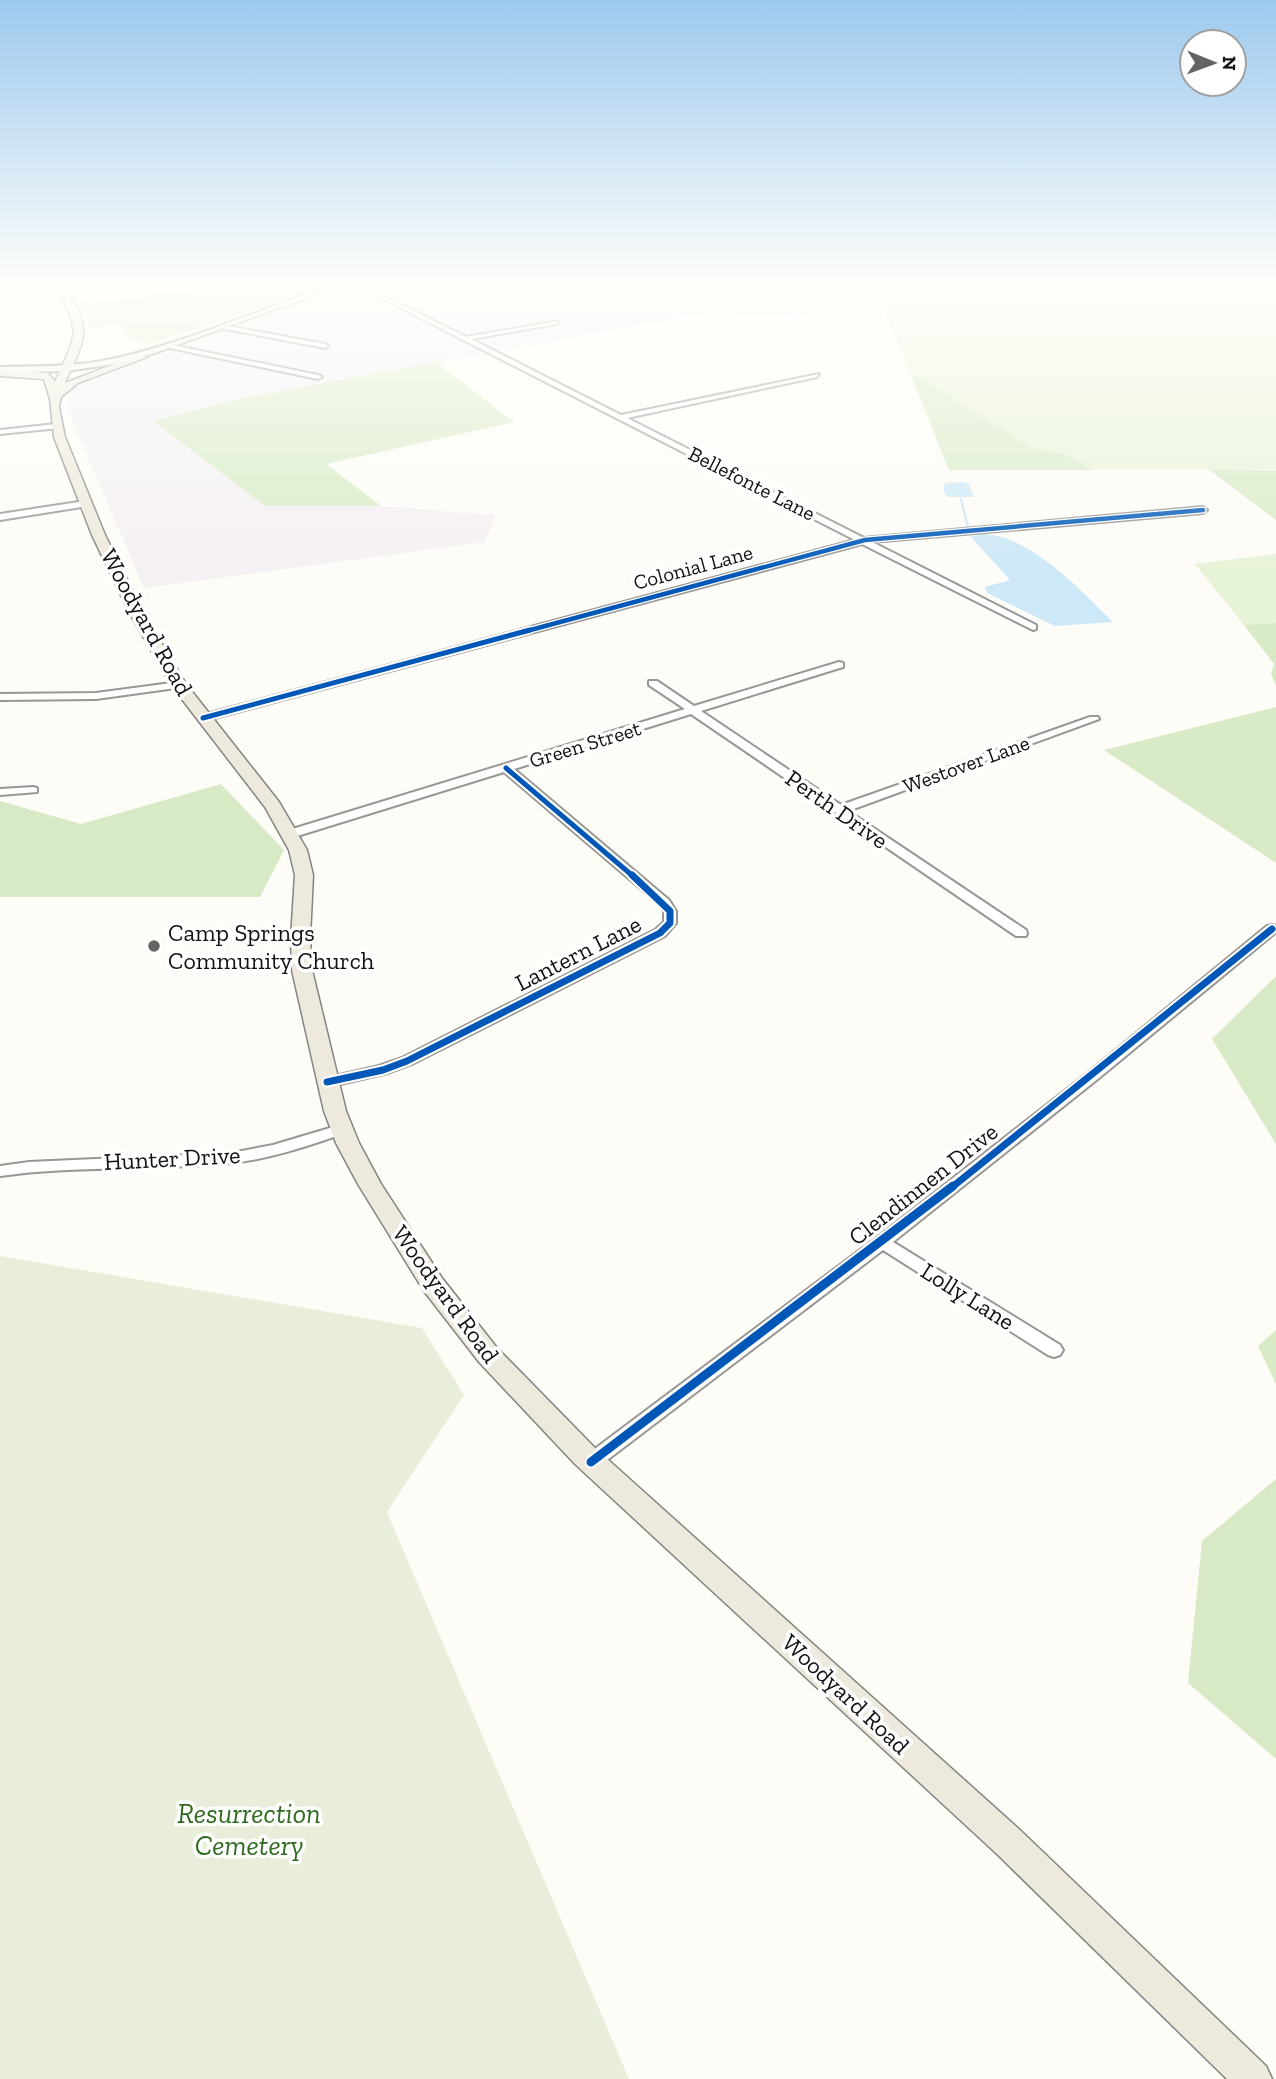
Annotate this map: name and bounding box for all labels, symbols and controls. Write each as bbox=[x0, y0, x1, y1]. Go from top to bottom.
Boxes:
north arrow bbox=[1178, 28, 1248, 98]
text: N bbox=[1218, 56, 1241, 71]
street label: Bellefonte Lane bbox=[684, 440, 820, 526]
street label: Colonial Lane bbox=[631, 539, 756, 595]
street label: Woodyard Road bbox=[95, 544, 199, 700]
street label: Green Street bbox=[526, 715, 644, 773]
street label: Westover Lane bbox=[899, 729, 1033, 798]
street label: Perth Drive bbox=[780, 763, 894, 855]
street label: Lantern Lane bbox=[510, 909, 646, 997]
place label: Camp Springs Community Church bbox=[168, 918, 375, 975]
marker: Camp Springs Community Church bbox=[146, 938, 162, 954]
street label: Clendinnen Drive bbox=[843, 1117, 1003, 1251]
street label: Hunter Drive bbox=[103, 1140, 241, 1176]
street label: Woodyard Road bbox=[386, 1220, 506, 1368]
street label: Lolly Lane bbox=[916, 1256, 1020, 1336]
street label: Woodyard Road bbox=[776, 1628, 916, 1760]
park label: Resurrection Cemetery bbox=[177, 1797, 321, 1862]

